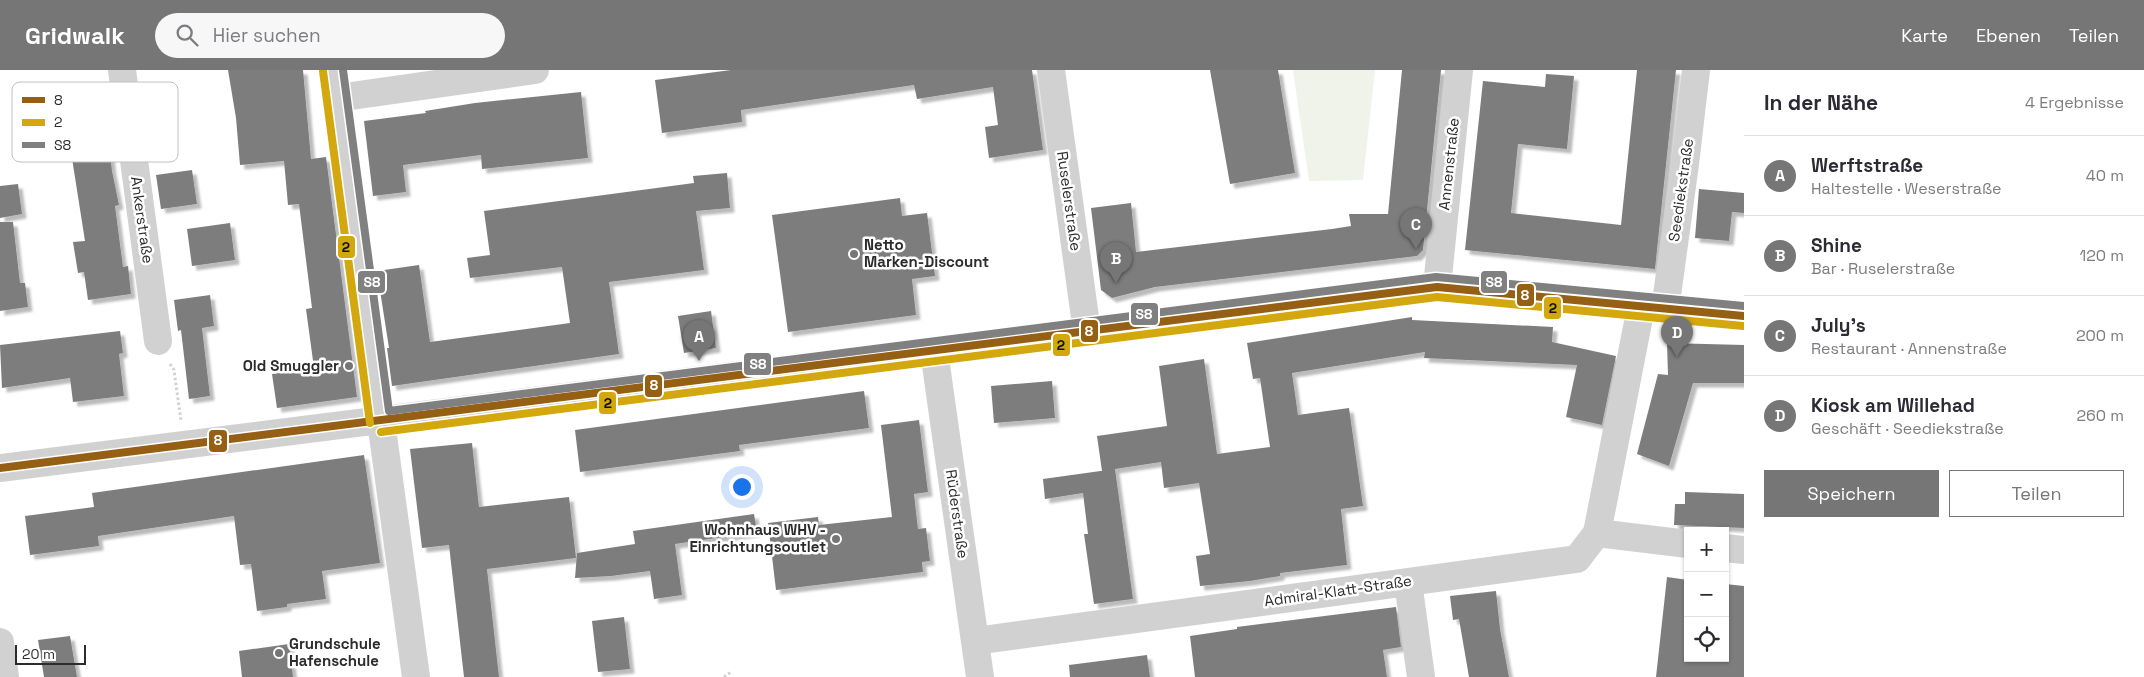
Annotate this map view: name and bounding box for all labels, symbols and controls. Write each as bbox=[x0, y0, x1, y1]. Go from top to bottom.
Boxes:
search box bbox=[155, 13, 505, 58]
text: Gridwalk bbox=[25, 20, 125, 51]
icon: search bbox=[173, 21, 201, 49]
text: Hier suchen bbox=[213, 23, 321, 48]
text: Karte bbox=[1901, 24, 1948, 47]
text: Ebenen bbox=[1976, 24, 2041, 47]
text: Teilen bbox=[2069, 24, 2119, 47]
legend bbox=[12, 82, 178, 162]
text: In der Nähe bbox=[1764, 89, 1878, 116]
text: 8 bbox=[54, 91, 63, 109]
text: 4 Ergebnisse bbox=[2025, 92, 2124, 113]
text: 2 bbox=[54, 113, 62, 131]
street label: Annenstraße bbox=[1434, 117, 1463, 211]
text: S8 bbox=[54, 136, 72, 154]
street label: Seediekstraße bbox=[1664, 137, 1697, 243]
street label: Ruselerstraße bbox=[1053, 150, 1086, 252]
text: Werftstraße bbox=[1811, 153, 1923, 178]
text: A bbox=[1775, 165, 1785, 186]
text: 40 m bbox=[2086, 165, 2124, 186]
street label: Ankerstraße bbox=[127, 175, 158, 265]
text: Haltestelle · Weserstraße bbox=[1811, 178, 2001, 199]
pin: C bbox=[1400, 208, 1432, 249]
text: Shine bbox=[1811, 233, 1862, 258]
line badge: 2 bbox=[337, 235, 356, 259]
place label: Netto Marken-Discount bbox=[864, 235, 989, 271]
text: 2 bbox=[342, 238, 350, 256]
pin: B bbox=[1100, 242, 1132, 283]
text: B bbox=[1775, 245, 1785, 266]
text: 120 m bbox=[2080, 245, 2124, 266]
marker: Netto Marken-Discount bbox=[848, 248, 860, 260]
text: Bar · Ruselerstraße bbox=[1811, 258, 1955, 279]
line badge: S8 bbox=[357, 270, 386, 294]
line badge: S8 bbox=[1480, 270, 1508, 294]
text: S8 bbox=[364, 273, 381, 291]
text: S8 bbox=[1486, 273, 1503, 291]
line badge: 8 bbox=[1516, 283, 1535, 307]
text: 8 bbox=[1521, 286, 1530, 304]
line badge: 2 bbox=[1543, 296, 1562, 320]
text: 2 bbox=[1549, 299, 1557, 317]
line badge: S8 bbox=[1130, 302, 1159, 326]
text: S8 bbox=[1136, 305, 1153, 323]
text: July's bbox=[1811, 313, 1866, 338]
pin: D bbox=[1661, 316, 1693, 357]
line badge: 8 bbox=[1080, 319, 1099, 343]
pin: A bbox=[683, 320, 715, 361]
text: 8 bbox=[1085, 322, 1094, 340]
text: C bbox=[1775, 325, 1785, 346]
text: 200 m bbox=[2076, 325, 2124, 346]
line badge: 2 bbox=[1052, 333, 1071, 357]
text: 2 bbox=[1057, 336, 1065, 354]
text: Restaurant · Annenstraße bbox=[1811, 338, 2007, 359]
line badge: S8 bbox=[743, 352, 772, 376]
text: S8 bbox=[750, 355, 767, 373]
place label: Old Smuggler bbox=[243, 356, 339, 375]
marker: Old Smuggler bbox=[343, 360, 355, 372]
line badge: 8 bbox=[644, 374, 663, 398]
text: 8 bbox=[650, 376, 659, 394]
line badge: 2 bbox=[598, 391, 617, 415]
text: Kiosk am Willehad bbox=[1811, 393, 1975, 418]
text: 2 bbox=[604, 394, 612, 412]
text: D bbox=[1775, 405, 1785, 426]
text: 260 m bbox=[2076, 405, 2124, 426]
text: Geschäft · Seediekstraße bbox=[1811, 418, 2004, 439]
line badge: 8 bbox=[208, 429, 228, 453]
text: 8 bbox=[214, 431, 223, 449]
street label: Rüderstraße bbox=[942, 468, 973, 560]
button: Speichern bbox=[1764, 470, 1939, 517]
button: Teilen bbox=[1949, 470, 2124, 517]
your location bbox=[729, 474, 755, 500]
place label: Wohnhaus WHV - Einrichtungsoutlet bbox=[689, 520, 826, 556]
map controls bbox=[1684, 527, 1729, 662]
button: + bbox=[1684, 527, 1729, 572]
marker: Wohnhaus WHV - Einrichtungsoutlet bbox=[830, 533, 842, 545]
street label: Admiral-Klatt-Straße bbox=[1263, 571, 1413, 610]
button: − bbox=[1684, 572, 1729, 617]
button: locate bbox=[1684, 617, 1729, 662]
place label: Grundschule Hafenschule bbox=[289, 634, 381, 670]
scale bar bbox=[15, 642, 86, 665]
text: 20 m bbox=[22, 645, 55, 663]
marker: Grundschule Hafenschule bbox=[273, 647, 285, 659]

